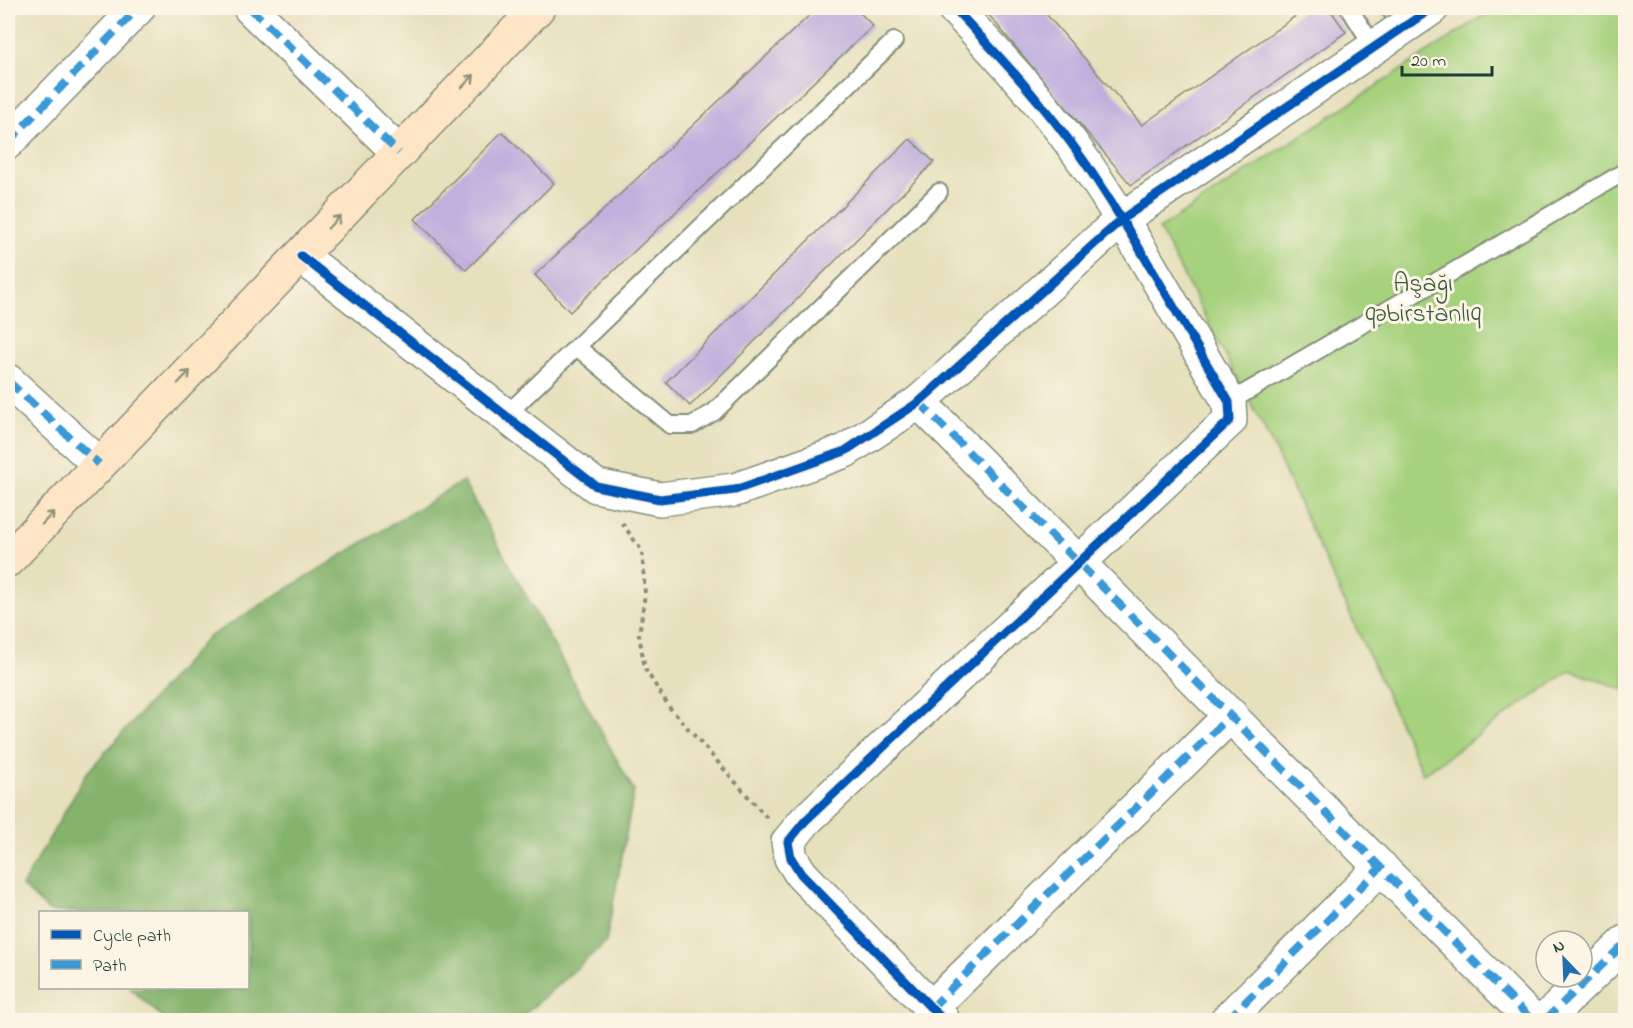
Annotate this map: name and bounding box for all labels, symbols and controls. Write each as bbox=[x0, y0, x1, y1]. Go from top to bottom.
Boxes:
scale bar bbox=[1402, 39, 1492, 77]
text: 20 m bbox=[1411, 49, 1446, 75]
one-way arrow bbox=[461, 73, 475, 88]
one-way arrow bbox=[326, 215, 340, 230]
park label: Aşağı qəbirstanlıq bbox=[1365, 266, 1481, 334]
one-way arrow bbox=[176, 370, 191, 385]
one-way arrow bbox=[41, 510, 55, 525]
legend bbox=[39, 911, 249, 989]
text: Cycle path bbox=[93, 924, 171, 950]
north arrow bbox=[1534, 929, 1594, 989]
text: N bbox=[1549, 934, 1569, 960]
text: Path bbox=[93, 954, 127, 980]

